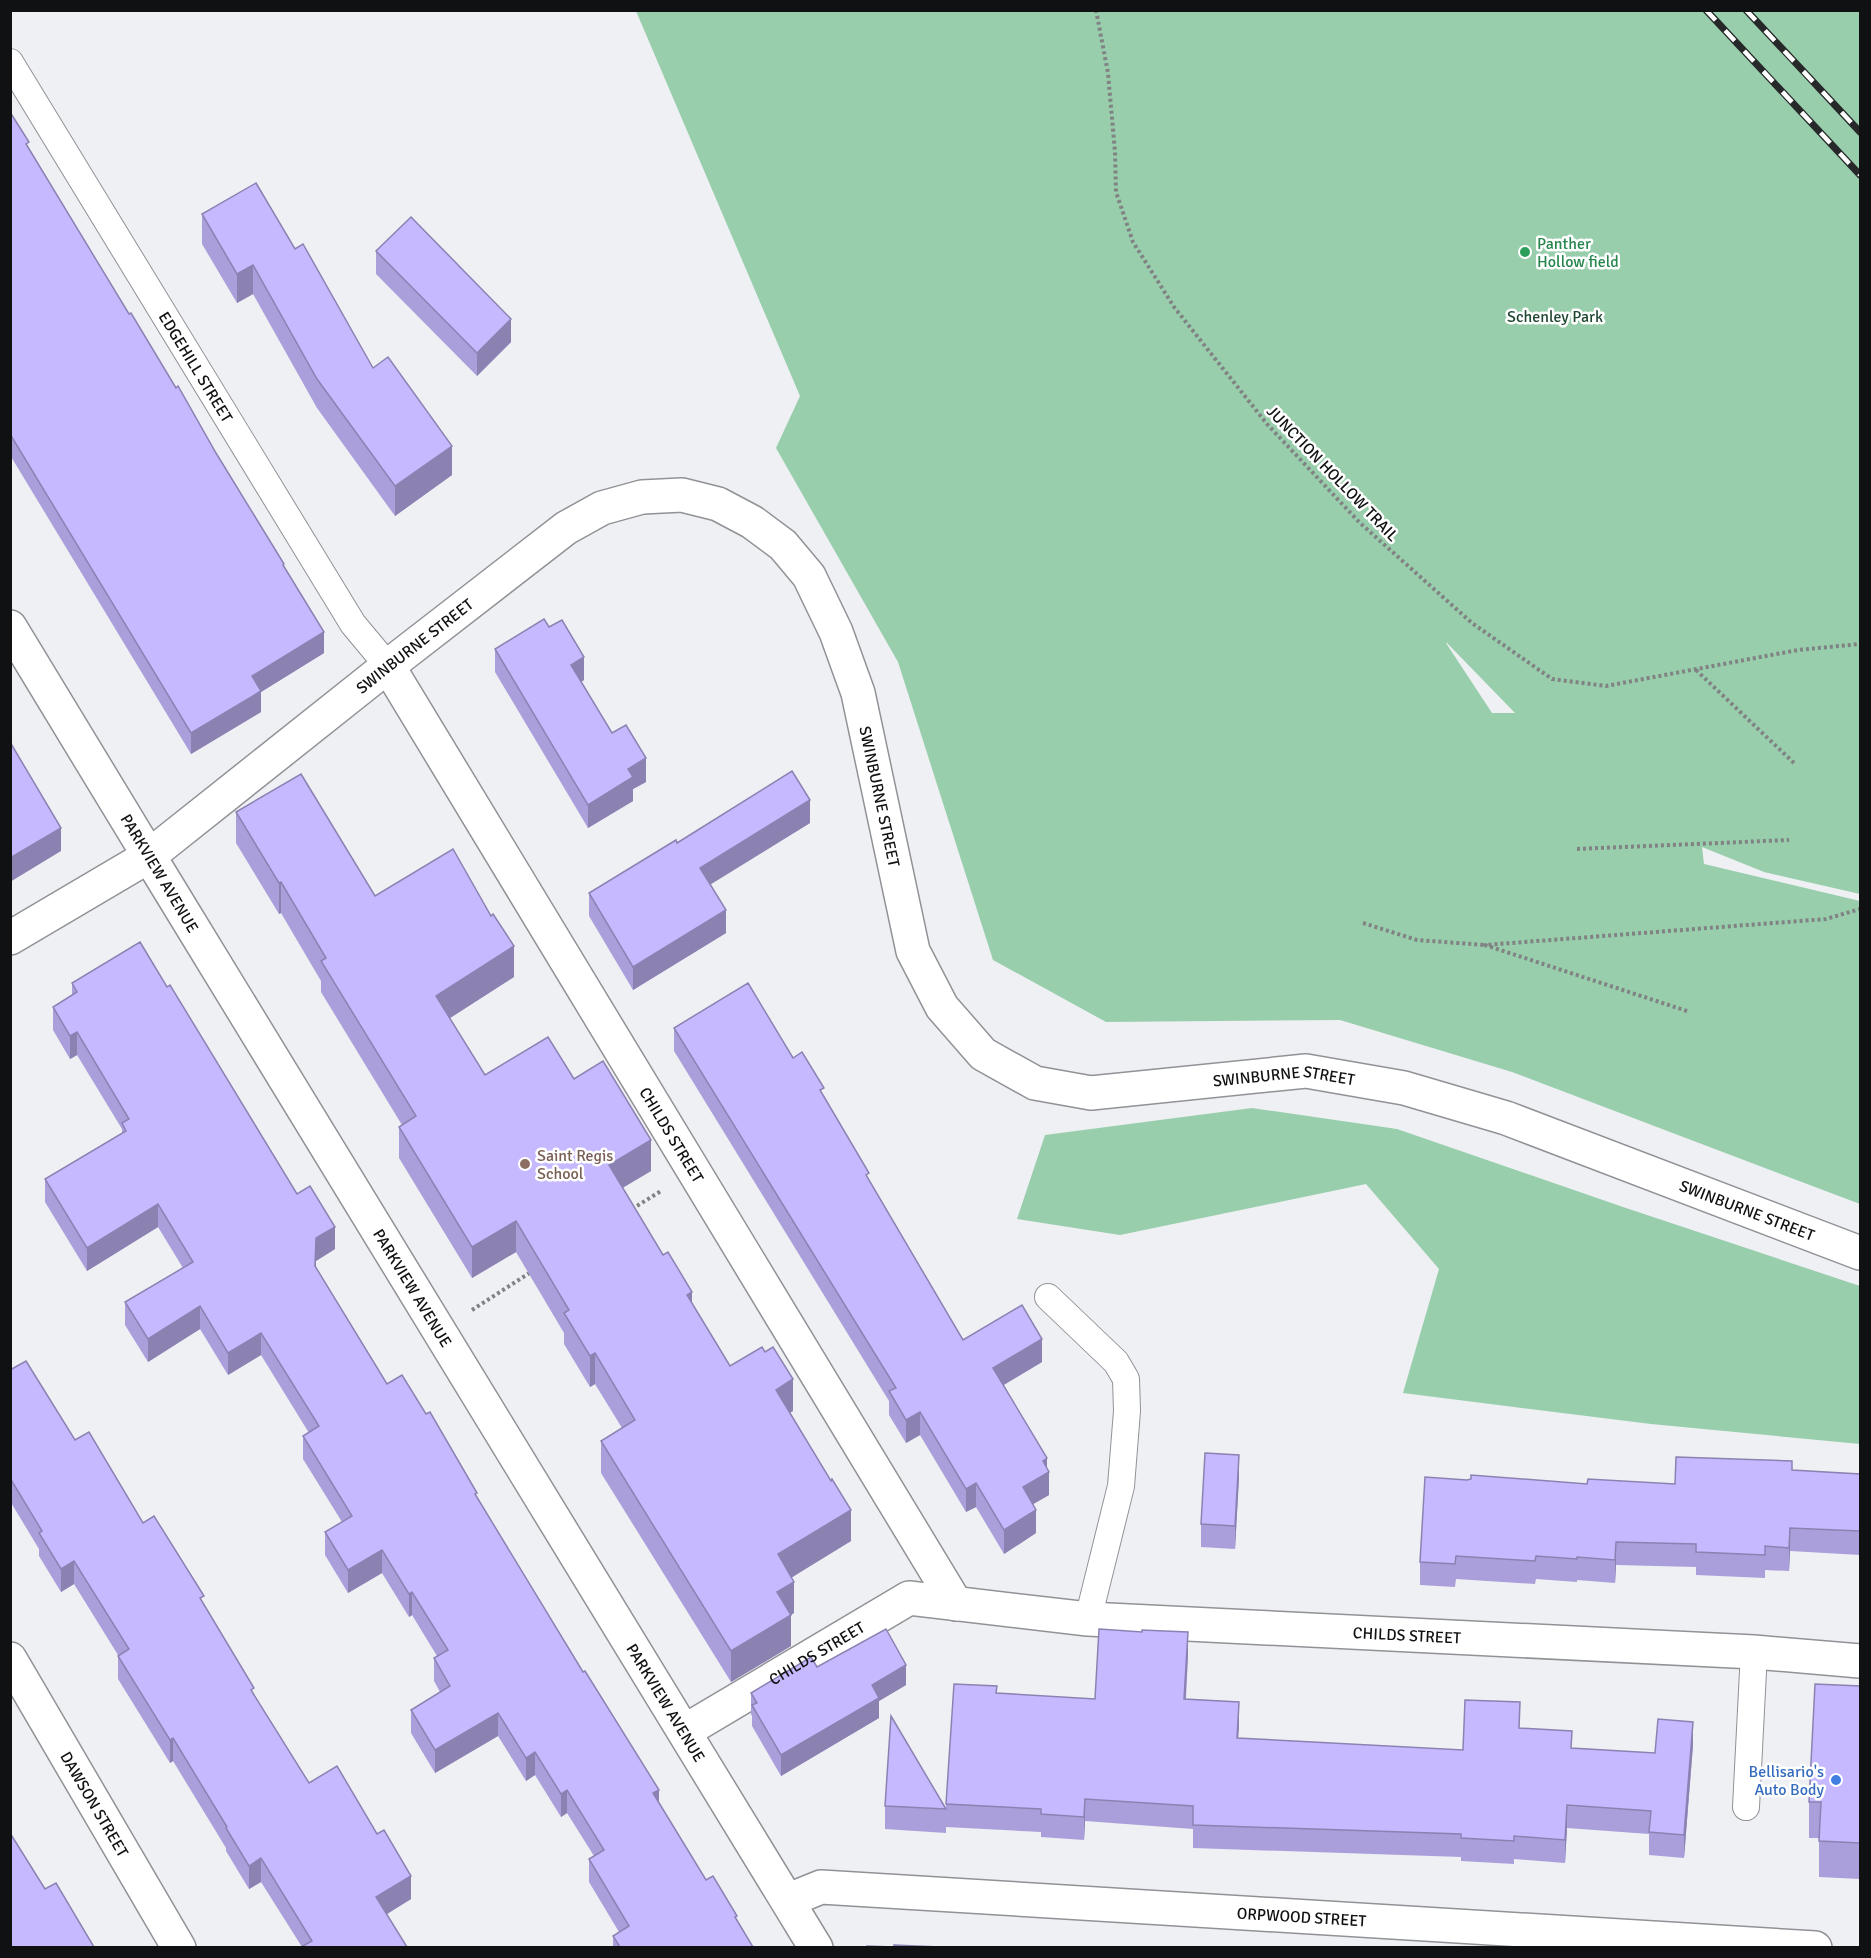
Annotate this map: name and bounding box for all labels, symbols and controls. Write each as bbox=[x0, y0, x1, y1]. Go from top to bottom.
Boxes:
place label: Panther Hollow field bbox=[1537, 234, 1619, 272]
marker: Panther Hollow field bbox=[1518, 245, 1532, 259]
park label: Schenley Park bbox=[1507, 307, 1603, 327]
street label: EDGEHILL STREET bbox=[154, 308, 237, 426]
street label: JUNCTION HOLLOW TRAIL bbox=[1262, 402, 1402, 546]
street label: SWINBURNE STREET bbox=[352, 595, 478, 698]
street label: SWINBURNE STREET bbox=[854, 724, 904, 869]
street label: PARKVIEW AVENUE bbox=[116, 811, 202, 937]
street label: SWINBURNE STREET bbox=[1212, 1062, 1356, 1091]
street label: CHILDS STREET bbox=[634, 1084, 708, 1187]
place label: Saint Regis School bbox=[537, 1146, 613, 1184]
marker: Saint Regis School bbox=[518, 1157, 532, 1171]
street label: SWINBURNE STREET bbox=[1676, 1176, 1817, 1246]
street label: PARKVIEW AVENUE bbox=[368, 1225, 456, 1351]
street label: CHILDS STREET bbox=[765, 1617, 869, 1690]
street label: CHILDS STREET bbox=[1352, 1623, 1461, 1648]
street label: PARKVIEW AVENUE bbox=[621, 1640, 709, 1766]
street label: DAWSON STREET bbox=[55, 1748, 133, 1861]
place label: Bellisario's Auto Body bbox=[1749, 1762, 1825, 1800]
marker: Bellisario's Auto Body bbox=[1829, 1773, 1843, 1787]
street label: ORPWOOD STREET bbox=[1236, 1904, 1367, 1931]

